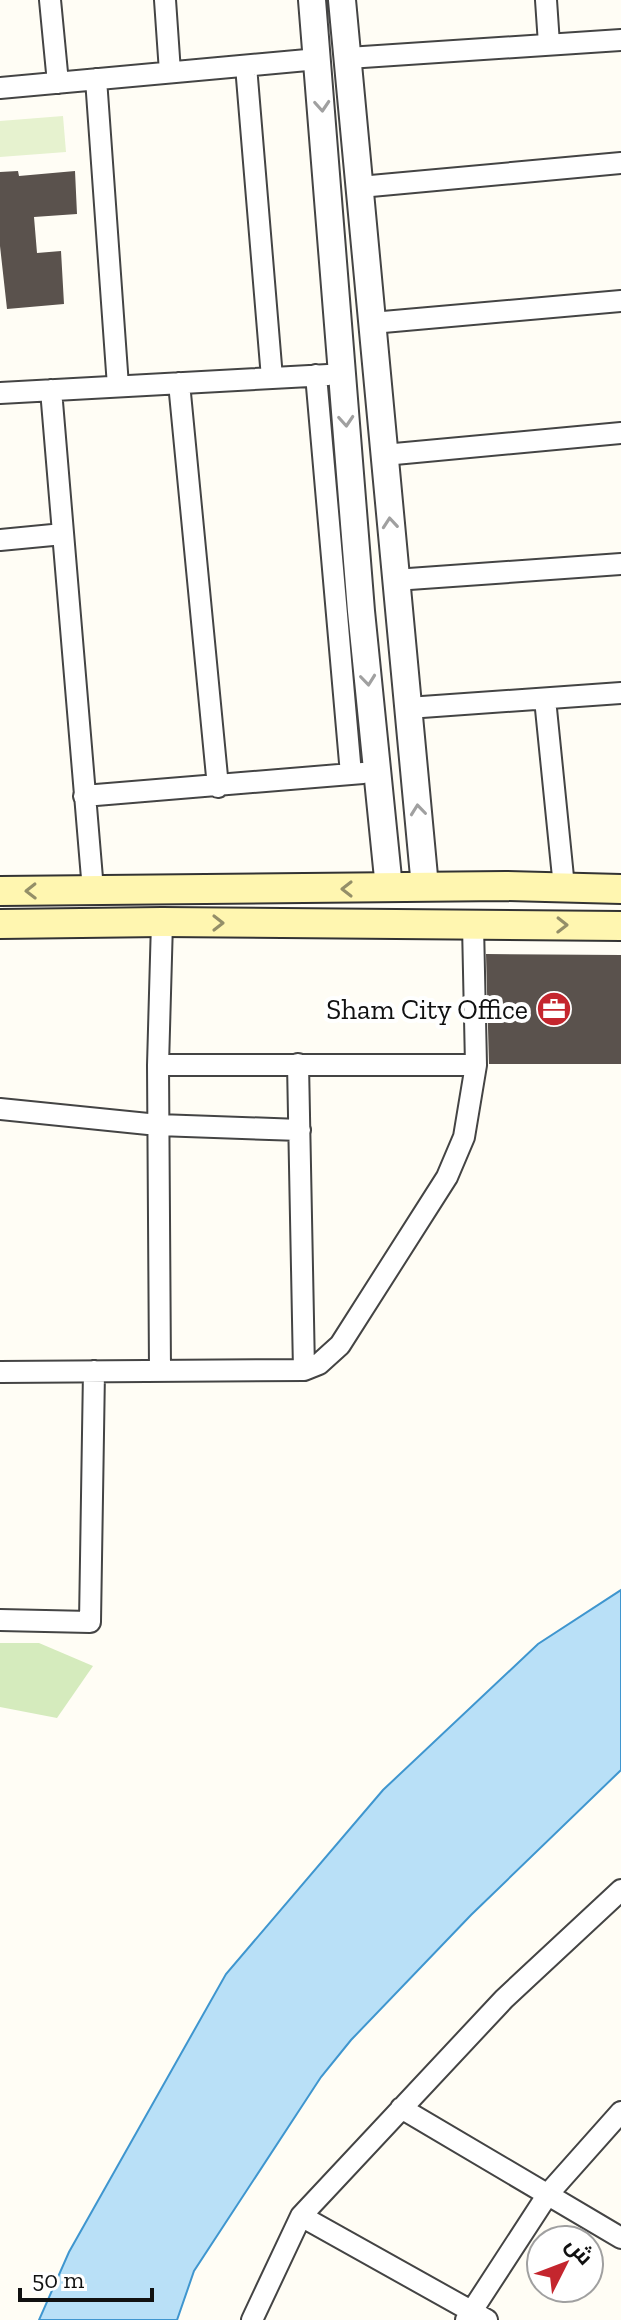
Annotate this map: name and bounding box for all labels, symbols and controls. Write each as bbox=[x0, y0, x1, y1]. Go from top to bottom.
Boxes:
one-way arrow bbox=[313, 100, 330, 113]
one-way arrow bbox=[337, 415, 354, 428]
one-way arrow bbox=[381, 516, 398, 529]
one-way arrow bbox=[359, 674, 376, 687]
one-way arrow bbox=[409, 803, 426, 816]
one-way arrow bbox=[340, 880, 353, 897]
one-way arrow bbox=[24, 882, 37, 900]
one-way arrow bbox=[212, 914, 225, 932]
one-way arrow bbox=[556, 916, 569, 934]
office icon: Sham City Office bbox=[535, 990, 573, 1028]
place label: Sham City Office bbox=[326, 993, 528, 1026]
north arrow bbox=[525, 2224, 605, 2304]
text: ش bbox=[560, 2231, 599, 2270]
scale bar bbox=[20, 2252, 152, 2302]
text: 50 m bbox=[32, 2265, 85, 2294]

